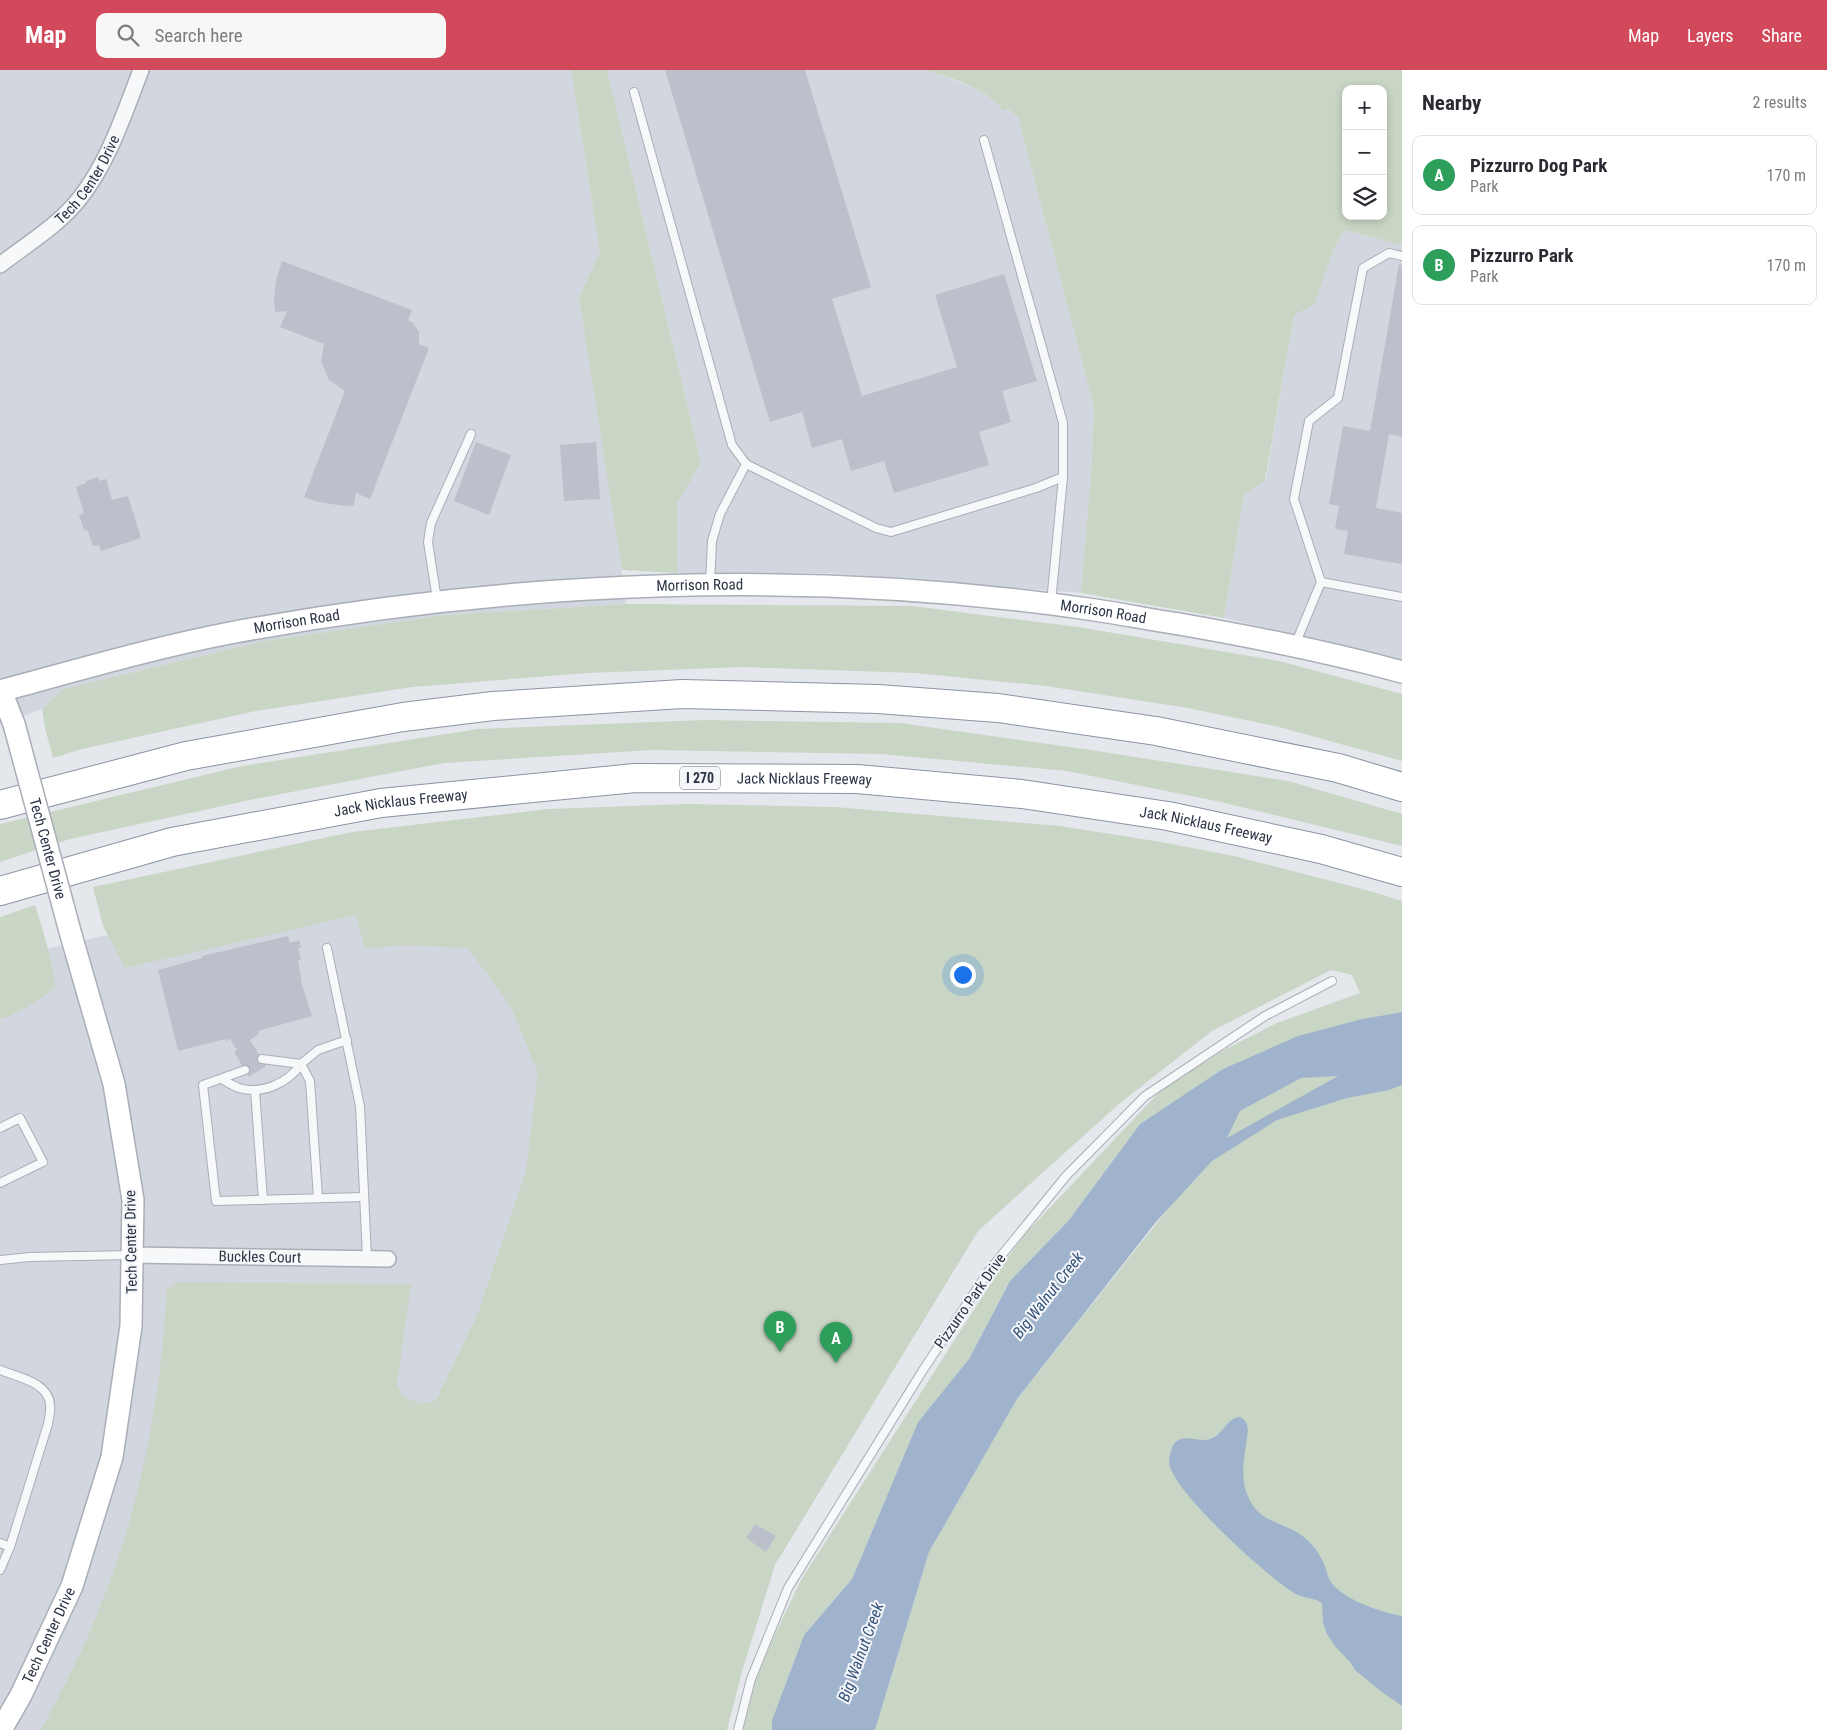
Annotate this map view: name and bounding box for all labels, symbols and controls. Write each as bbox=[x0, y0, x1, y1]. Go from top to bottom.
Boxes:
search box bbox=[96, 13, 446, 58]
text: Map bbox=[25, 21, 66, 49]
icon: search bbox=[114, 21, 142, 49]
text: Search here bbox=[154, 24, 243, 47]
text: Map bbox=[1628, 25, 1659, 46]
text: Layers bbox=[1687, 25, 1734, 46]
text: Share bbox=[1762, 25, 1802, 46]
map controls bbox=[1342, 85, 1387, 220]
button: + bbox=[1342, 85, 1387, 130]
text: Nearby bbox=[1422, 91, 1481, 115]
text: 2 results bbox=[1752, 93, 1807, 112]
button: − bbox=[1342, 130, 1387, 175]
street label: Tech Center Drive bbox=[51, 133, 123, 228]
text: Pizzurro Dog Park bbox=[1470, 154, 1607, 177]
text: A bbox=[1434, 166, 1444, 185]
text: 170 m bbox=[1767, 166, 1806, 185]
button: layers bbox=[1342, 175, 1387, 220]
text: Park bbox=[1470, 177, 1499, 196]
text: Pizzurro Park bbox=[1470, 244, 1573, 267]
text: B bbox=[1435, 256, 1443, 275]
text: 170 m bbox=[1767, 256, 1806, 275]
text: Park bbox=[1470, 267, 1499, 286]
street label: Morrison Road bbox=[656, 576, 743, 595]
street label: Morrison Road bbox=[1059, 596, 1148, 627]
street label: Morrison Road bbox=[252, 606, 341, 637]
road number: I 270 bbox=[680, 766, 720, 790]
street label: Jack Nicklaus Freeway bbox=[737, 769, 873, 789]
street label: Jack Nicklaus Freeway bbox=[332, 786, 468, 821]
street label: Tech Center Drive bbox=[25, 796, 70, 901]
street label: Jack Nicklaus Freeway bbox=[1139, 803, 1274, 847]
your location bbox=[950, 962, 976, 988]
street label: Tech Center Drive bbox=[121, 1190, 141, 1294]
street label: Buckles Court bbox=[219, 1247, 301, 1267]
water label: Big Walnut Creek bbox=[1008, 1247, 1088, 1342]
street label: Pizzurro Park Drive bbox=[930, 1250, 1010, 1352]
pin: B bbox=[764, 1311, 796, 1352]
pin: A bbox=[820, 1322, 852, 1363]
street label: Tech Center Drive bbox=[19, 1585, 79, 1686]
water label: Big Walnut Creek bbox=[834, 1599, 888, 1704]

